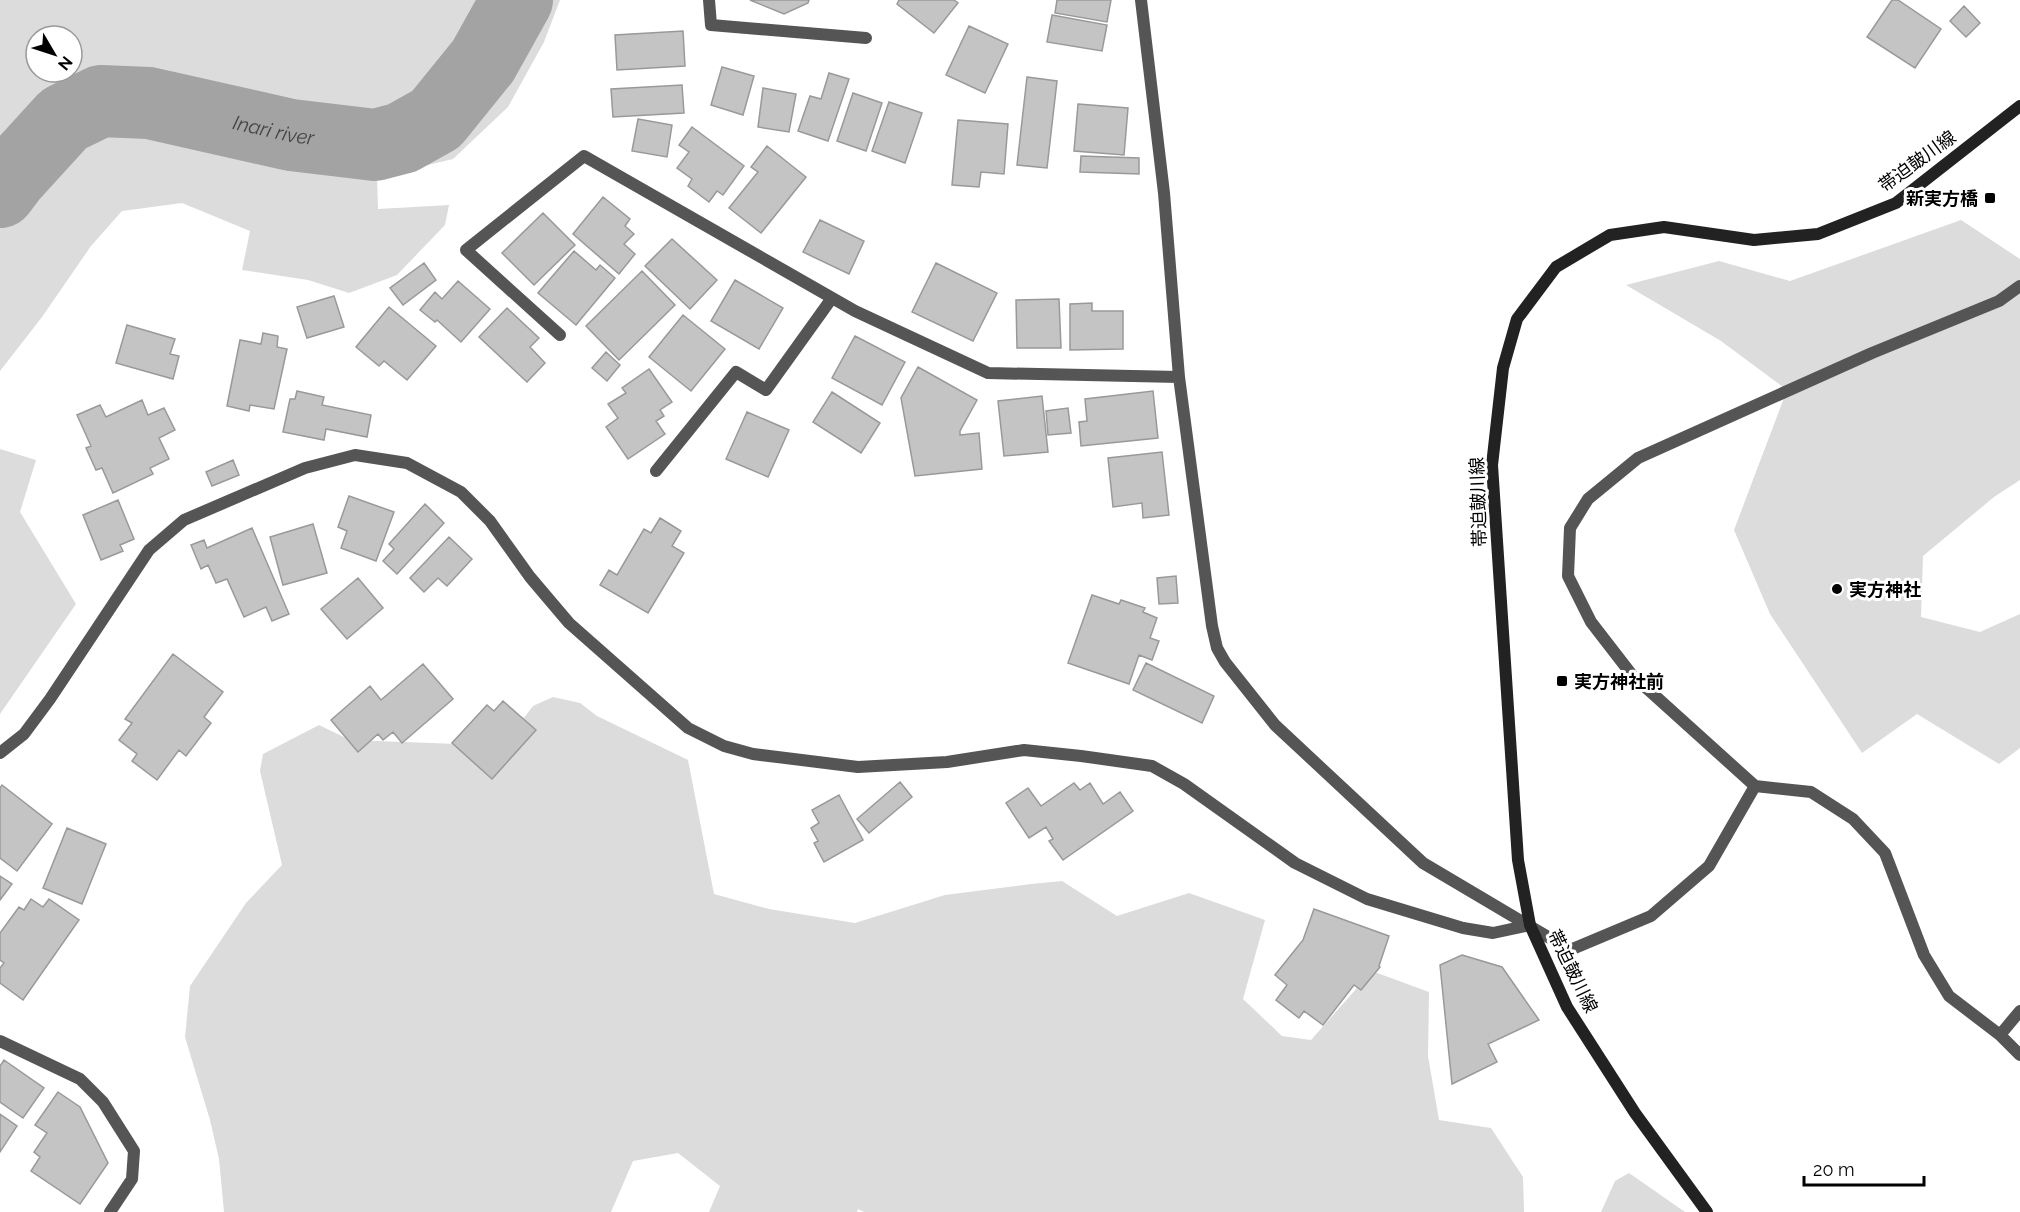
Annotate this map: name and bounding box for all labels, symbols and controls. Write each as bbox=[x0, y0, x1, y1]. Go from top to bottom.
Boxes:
north arrow bbox=[24, 24, 84, 84]
text: N bbox=[54, 52, 76, 74]
water label: Inari river bbox=[231, 110, 317, 150]
street label: 帯迫皷川線 bbox=[1874, 126, 1960, 196]
place label: 新実方橋 bbox=[1906, 188, 1978, 209]
marker: 新実方橋 bbox=[1983, 191, 1997, 205]
street label: 帯迫皷川線 bbox=[1466, 457, 1490, 547]
place label: 実方神社 bbox=[1849, 579, 1921, 600]
marker: 実方神社 bbox=[1830, 582, 1844, 596]
place label: 実方神社前 bbox=[1574, 671, 1664, 692]
marker: 実方神社前 bbox=[1555, 674, 1569, 688]
street label: 帯迫皷川線 bbox=[1544, 926, 1602, 1016]
scale bar bbox=[1804, 1149, 1924, 1187]
text: 20 m bbox=[1813, 1159, 1855, 1180]

